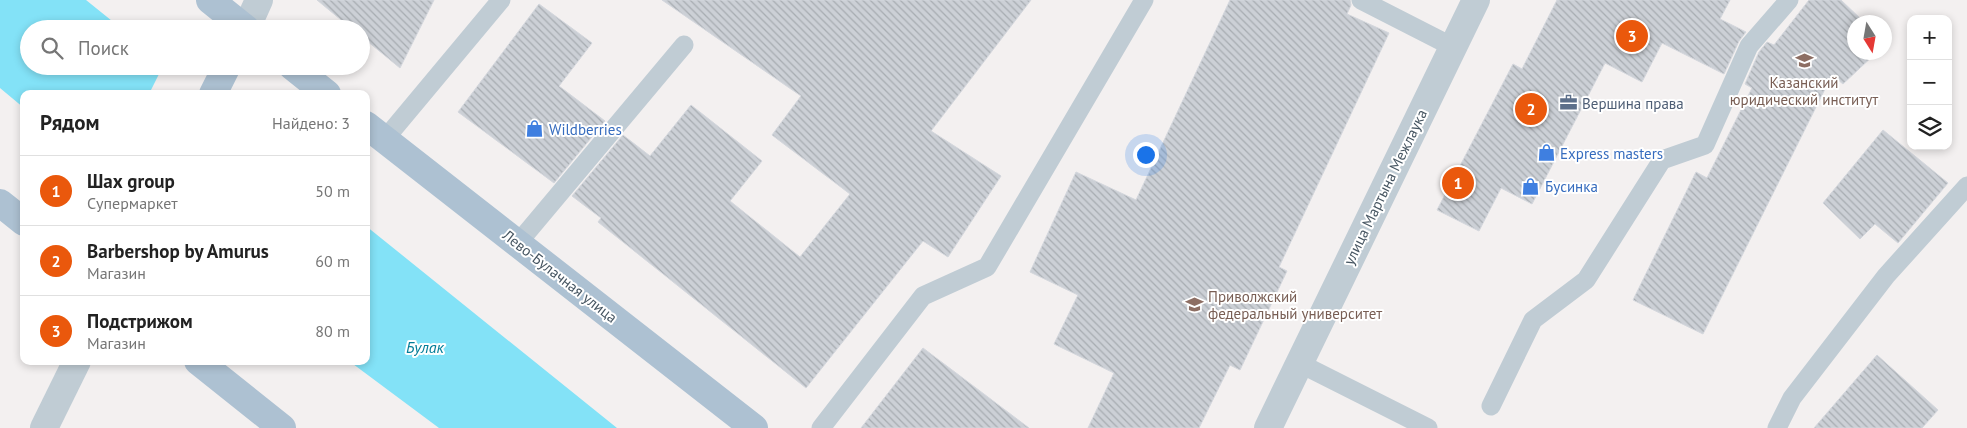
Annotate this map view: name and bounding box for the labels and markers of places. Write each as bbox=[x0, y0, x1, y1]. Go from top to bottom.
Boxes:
pin: 3 bbox=[1616, 17, 1648, 55]
school or university icon: Казанский юридический институт bbox=[1794, 51, 1814, 71]
place label: Казанский юридический институт bbox=[1730, 73, 1878, 109]
pin: 2 bbox=[1515, 90, 1547, 128]
office icon: Вершина права bbox=[1558, 93, 1578, 113]
place label: Вершина права bbox=[1582, 94, 1684, 113]
shop icon: Wildberries bbox=[525, 119, 545, 139]
place label: Wildberries bbox=[549, 120, 622, 139]
shop icon: Express masters bbox=[1536, 143, 1556, 163]
place label: Express masters bbox=[1560, 144, 1663, 163]
pin: 1 bbox=[1442, 164, 1474, 202]
shop icon: Бусинка bbox=[1521, 176, 1541, 196]
place label: Бусинка bbox=[1545, 177, 1598, 196]
place label: Приволжский федеральный университет bbox=[1208, 287, 1382, 323]
school or university icon: Приволжский федеральный университет bbox=[1184, 295, 1204, 315]

